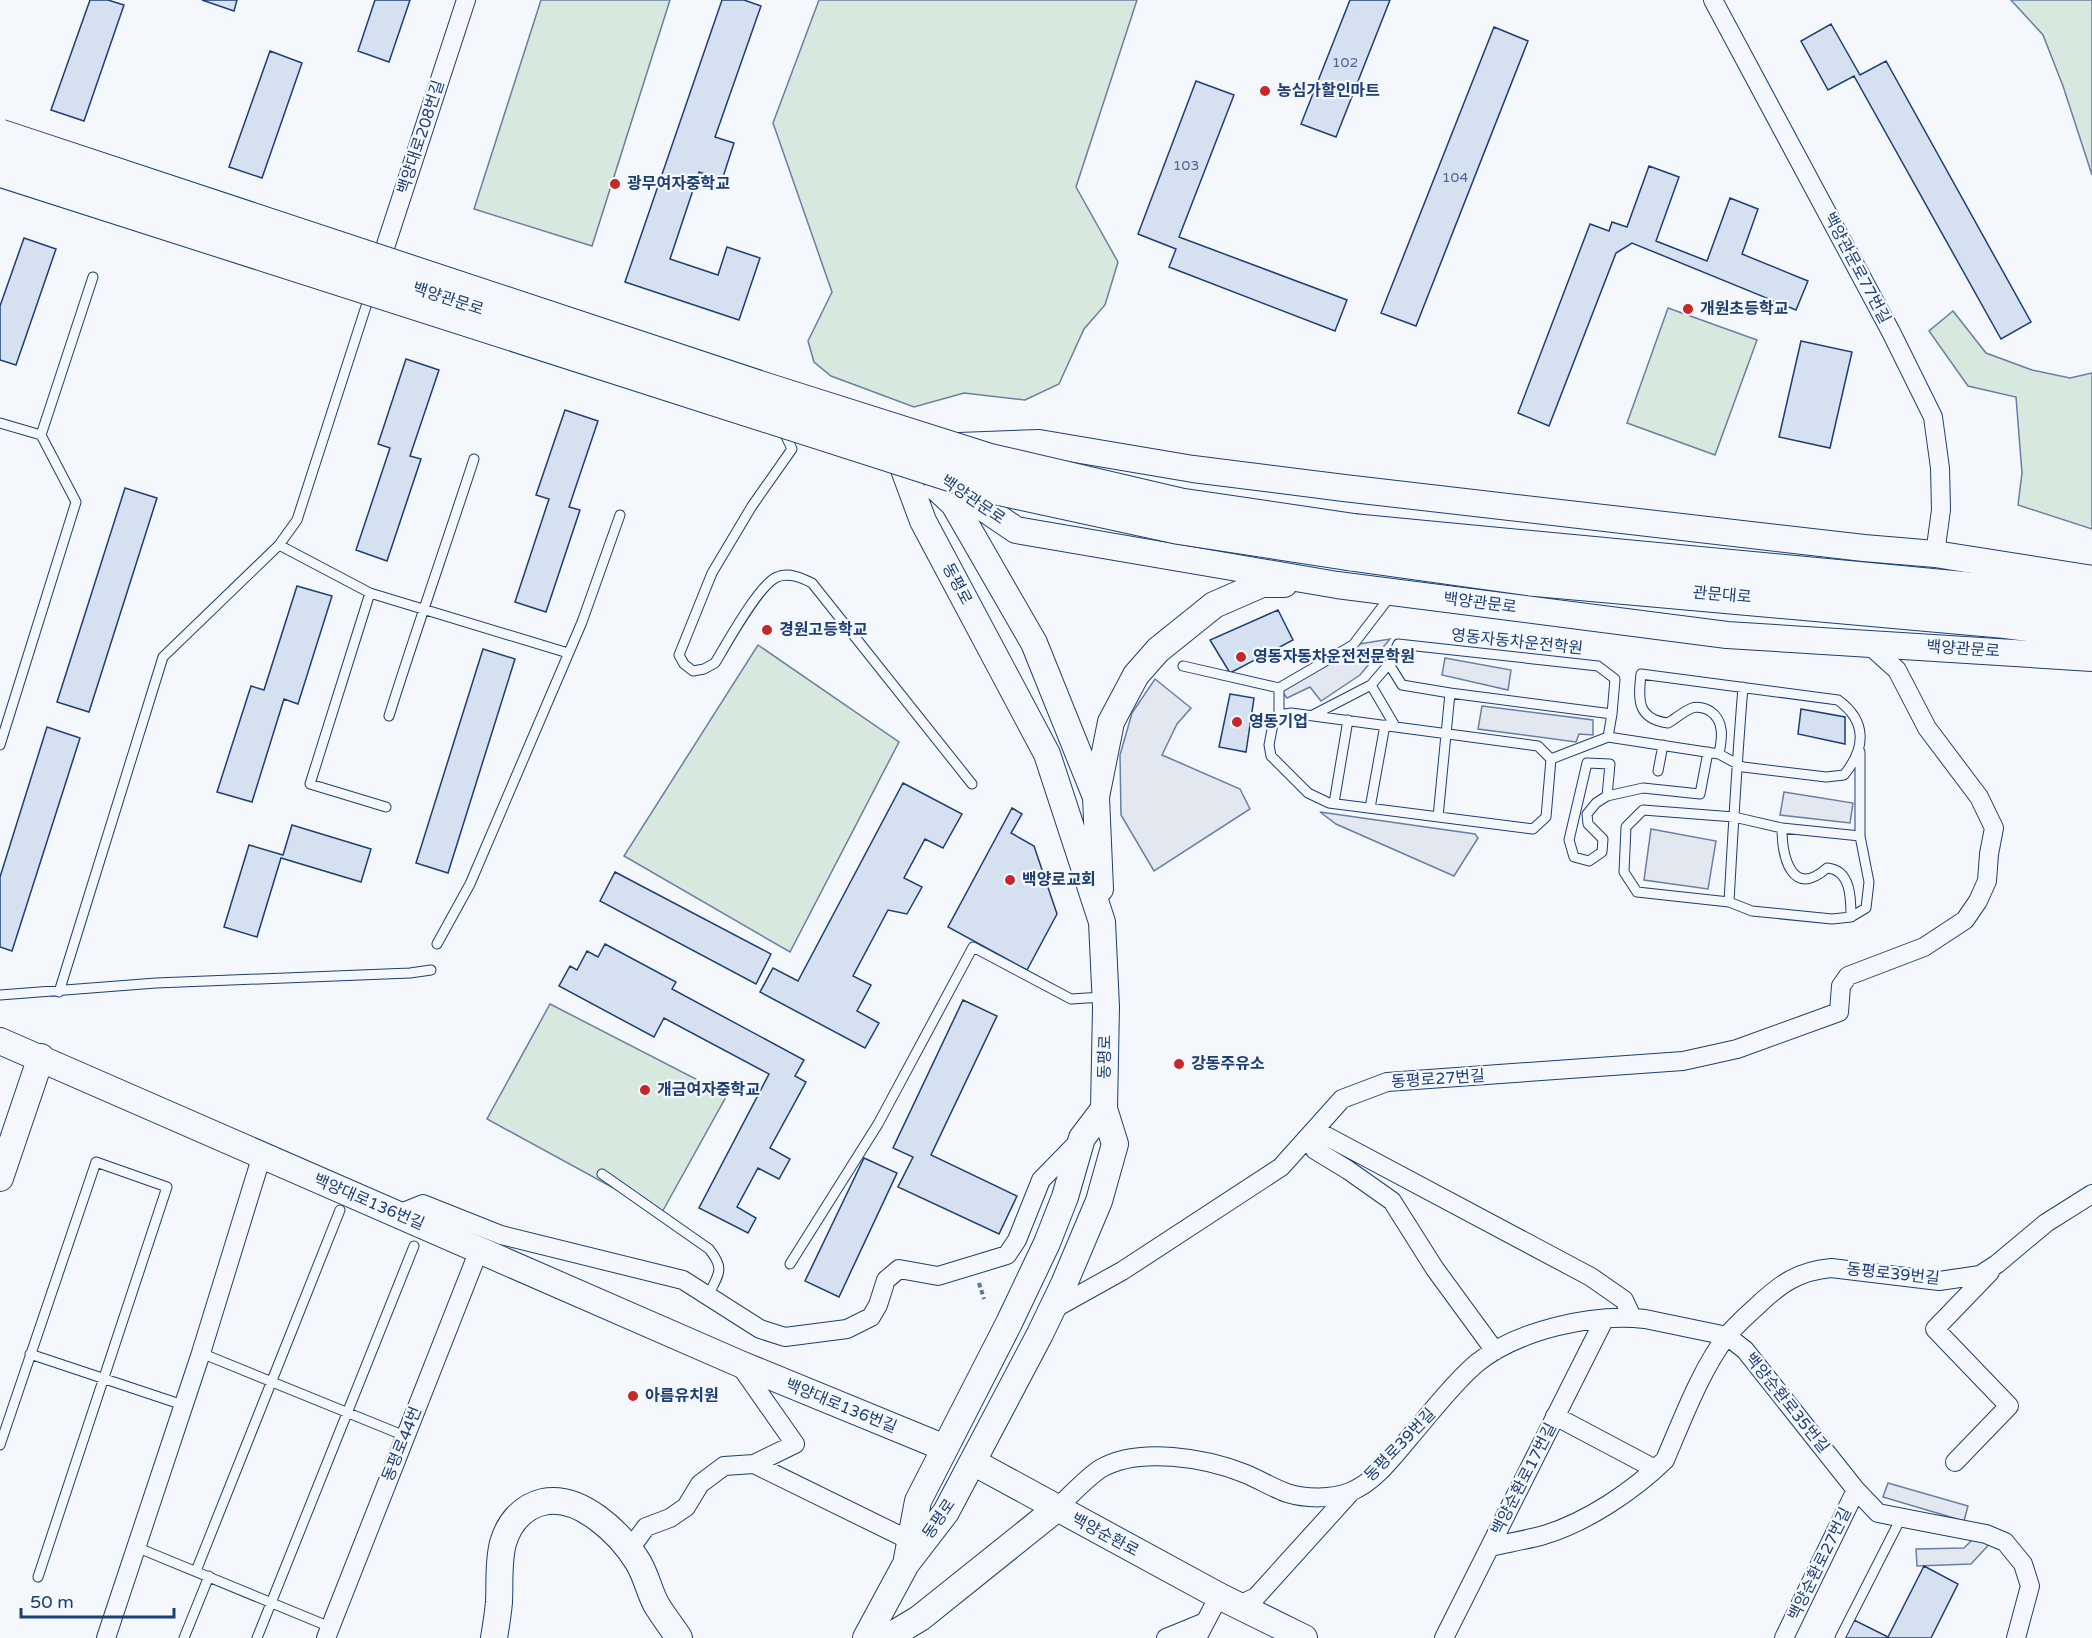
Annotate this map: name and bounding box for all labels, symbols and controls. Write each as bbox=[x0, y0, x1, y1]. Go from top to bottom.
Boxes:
house number: 102 bbox=[1332, 54, 1358, 71]
street label: 백양대로208번길 bbox=[393, 78, 449, 196]
place label: 농심가할인마트 bbox=[1277, 81, 1380, 101]
marker: 농심가할인마트 bbox=[1258, 84, 1272, 98]
house number: 103 bbox=[1173, 157, 1199, 174]
house number: 104 bbox=[1442, 169, 1468, 186]
place label: 광무여자중학교 bbox=[627, 174, 730, 194]
marker: 광무여자중학교 bbox=[608, 177, 622, 191]
street label: 백양관문로77번길 bbox=[1819, 209, 1895, 327]
street label: 백양관문로 bbox=[410, 278, 486, 320]
place label: 개원초등학교 bbox=[1700, 299, 1789, 319]
marker: 개원초등학교 bbox=[1681, 302, 1695, 316]
street label: 백양관문로 bbox=[937, 471, 1009, 529]
street label: 동평로 bbox=[938, 560, 976, 608]
street label: 관문대로 bbox=[1692, 582, 1752, 608]
street label: 백양관문로 bbox=[1442, 589, 1518, 617]
place label: 경원고등학교 bbox=[779, 620, 868, 640]
marker: 경원고등학교 bbox=[760, 623, 774, 637]
street label: 영동자동차운전학원 bbox=[1450, 625, 1584, 659]
street label: 백양관문로 bbox=[1926, 636, 2001, 662]
place label: 영동자동차운전전문학원 bbox=[1253, 647, 1415, 667]
marker: 영동자동차운전전문학원 bbox=[1234, 650, 1248, 664]
place label: 영동기업 bbox=[1249, 712, 1308, 732]
marker: 영동기업 bbox=[1230, 715, 1244, 729]
place label: 백양로교회 bbox=[1022, 870, 1096, 890]
marker: 백양로교회 bbox=[1003, 873, 1017, 887]
street label: 동평로 bbox=[1095, 1034, 1115, 1079]
place label: 강동주유소 bbox=[1191, 1054, 1265, 1074]
marker: 강동주유소 bbox=[1172, 1057, 1186, 1071]
street label: 동평로27번길 bbox=[1391, 1066, 1485, 1092]
place label: 개금여자중학교 bbox=[657, 1080, 760, 1100]
marker: 개금여자중학교 bbox=[638, 1083, 652, 1097]
street label: 백양대로136번길 bbox=[311, 1170, 427, 1234]
street label: 동평로39번길 bbox=[1845, 1259, 1941, 1289]
street label: 백양순환로35번길 bbox=[1740, 1349, 1834, 1457]
street label: 백양대로136번길 bbox=[782, 1375, 900, 1437]
place label: 아름유치원 bbox=[645, 1386, 719, 1406]
marker: 아름유치원 bbox=[626, 1389, 640, 1403]
street label: 동평로44번 bbox=[378, 1404, 426, 1484]
street label: 동평로39번길 bbox=[1360, 1404, 1440, 1486]
street label: 백양순환로17번길 bbox=[1487, 1420, 1561, 1538]
street label: 동평로 bbox=[918, 1495, 960, 1543]
street label: 백양순환로27번길 bbox=[1784, 1504, 1856, 1624]
street label: 백양순환로 bbox=[1068, 1509, 1142, 1561]
scale bar bbox=[21, 1581, 174, 1619]
text: 50 m bbox=[30, 1591, 74, 1613]

